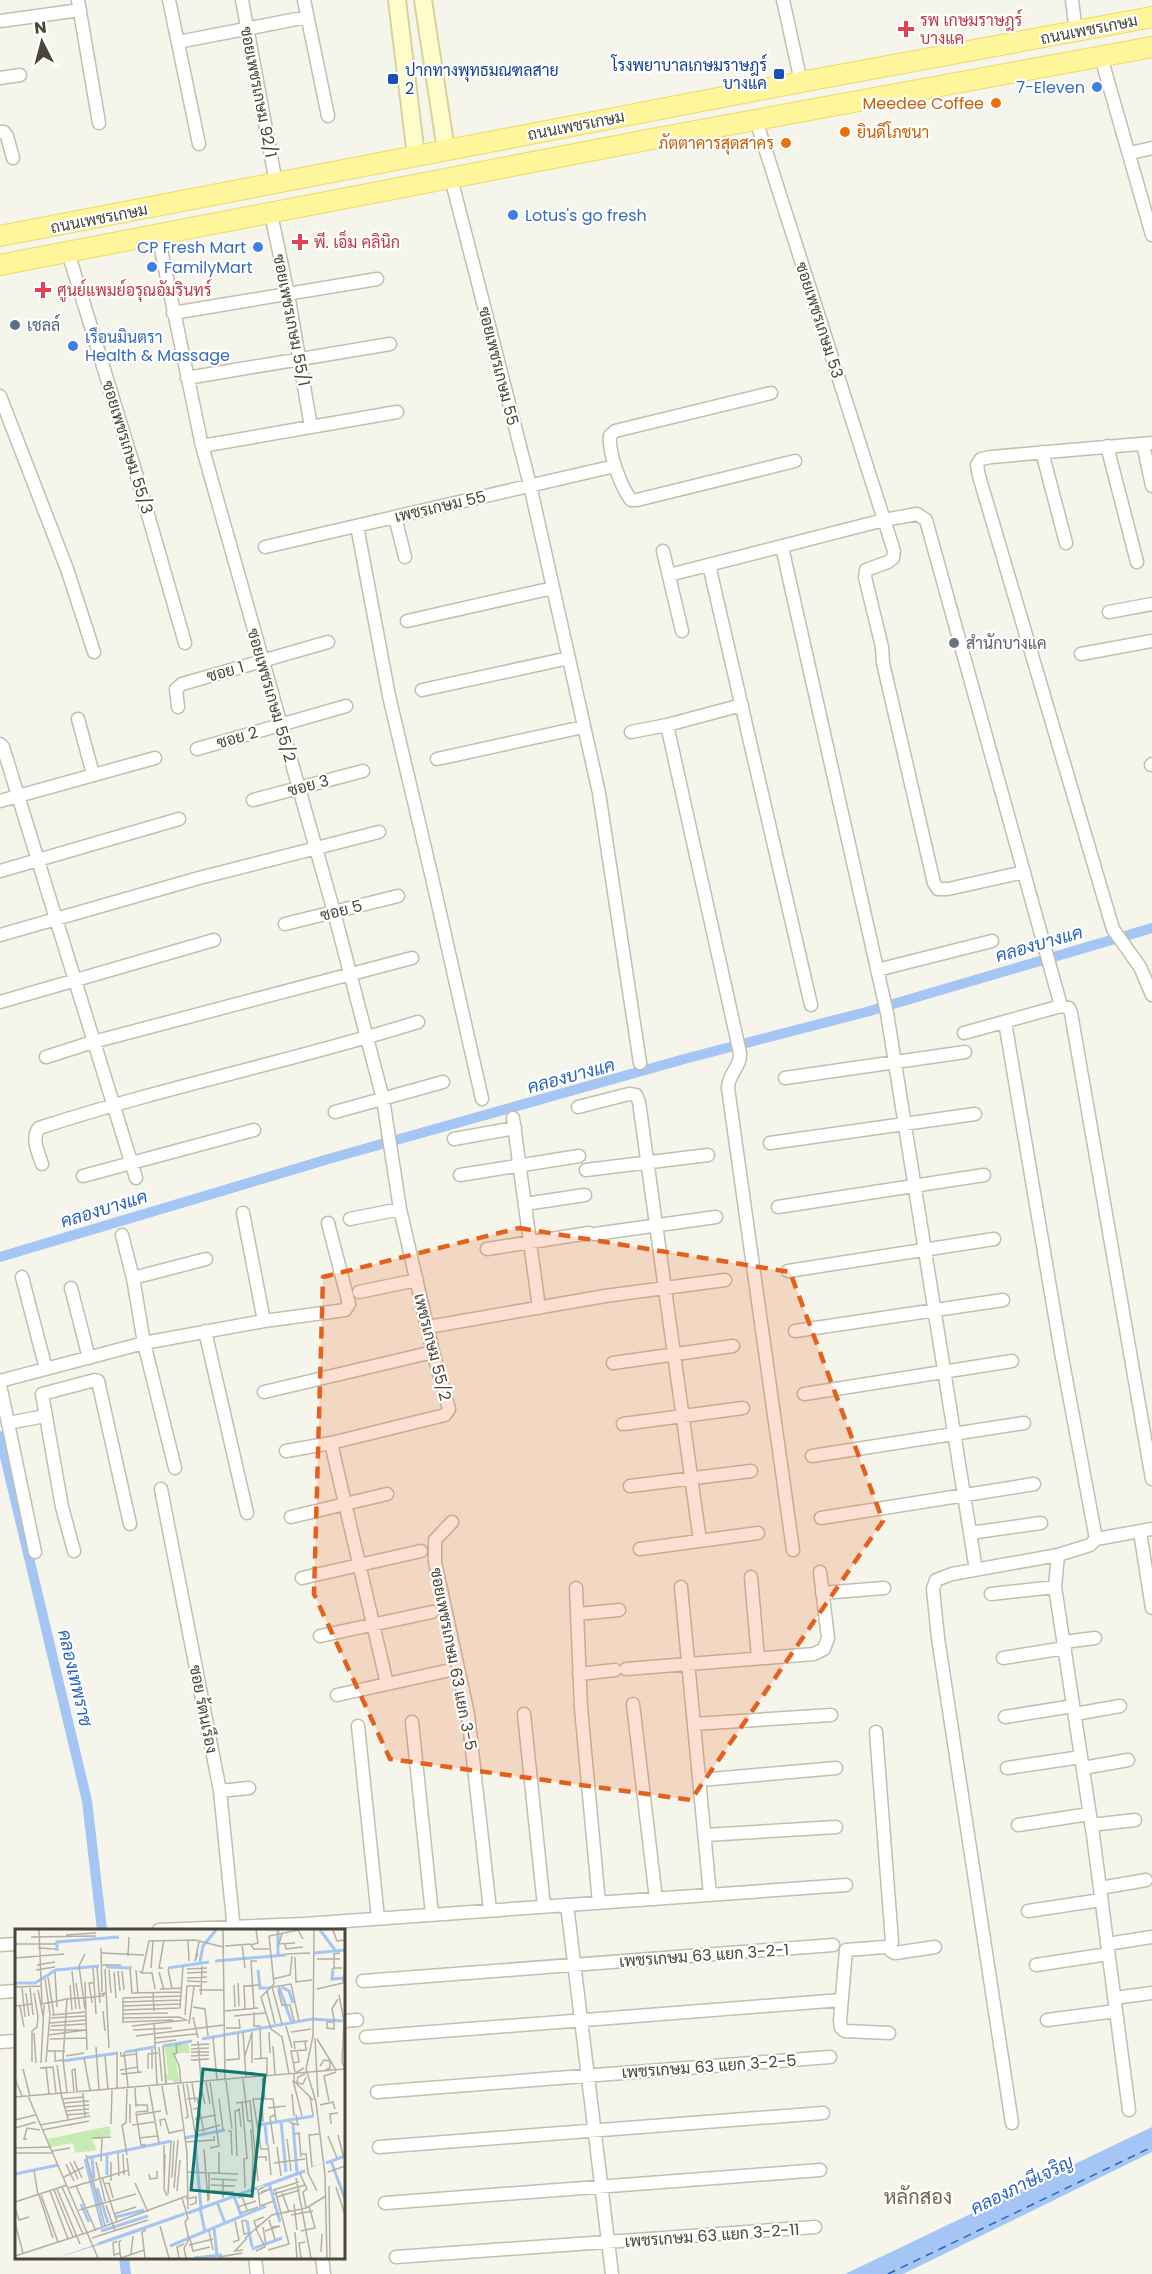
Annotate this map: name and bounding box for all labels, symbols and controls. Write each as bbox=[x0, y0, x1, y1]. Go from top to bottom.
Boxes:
place label: รพ เกษมราษฎร์ บางแค bbox=[920, 8, 1022, 50]
street label: ถนนเพชรเกษม bbox=[1039, 9, 1140, 50]
north arrow bbox=[12, 12, 72, 72]
text: N bbox=[33, 16, 48, 40]
marker: รพ เกษมราษฎร์ บางแค bbox=[897, 20, 915, 38]
street label: ซอยเพชรเกษม 92/1 bbox=[234, 24, 283, 160]
place label: โรงพยาบาลเกษมราษฎร์ บางแค bbox=[610, 53, 767, 95]
place label: ปากทางพุทธมณฑลสาย 2 bbox=[405, 59, 559, 100]
marker: โรงพยาบาลเกษมราษฎร์ บางแค bbox=[772, 67, 786, 81]
marker: ปากทางพุทธมณฑลสาย 2 bbox=[386, 72, 400, 86]
place label: 7-Eleven bbox=[1016, 76, 1085, 99]
marker: 7-Eleven bbox=[1090, 80, 1104, 94]
place label: Meedee Coffee bbox=[862, 92, 984, 115]
marker: Meedee Coffee bbox=[989, 96, 1003, 110]
street label: ถนนเพชรเกษม bbox=[526, 105, 627, 146]
place label: ยินดีโภชนา bbox=[857, 121, 929, 144]
marker: ยินดีโภชนา bbox=[838, 125, 852, 139]
place label: ภัตตาคารสุดสาคร bbox=[659, 132, 774, 155]
marker: ภัตตาคารสุดสาคร bbox=[779, 136, 793, 150]
street label: ถนนเพชรเกษม bbox=[49, 198, 150, 239]
place label: Lotus's go fresh bbox=[525, 204, 647, 227]
marker: Lotus's go fresh bbox=[506, 208, 520, 222]
place label: พี. เอ็ม คลินิก bbox=[314, 229, 400, 254]
marker: พี. เอ็ม คลินิก bbox=[291, 233, 309, 251]
place label: CP Fresh Mart bbox=[137, 236, 246, 259]
marker: CP Fresh Mart bbox=[251, 240, 265, 254]
street label: ซอยเพชรเกษม 55/1 bbox=[267, 252, 316, 388]
place label: FamilyMart bbox=[164, 256, 253, 279]
street label: ซอยเพชรเกษม 53 bbox=[790, 259, 849, 381]
marker: FamilyMart bbox=[145, 260, 159, 274]
place label: ศูนย์แพมย์อรุณอัมรินทร์ bbox=[57, 278, 212, 302]
marker: ศูนย์แพมย์อรุณอัมรินทร์ bbox=[34, 281, 52, 299]
street label: ซอยเพชรเกษม 55 bbox=[473, 304, 524, 428]
place label: เชลล์ bbox=[27, 313, 60, 337]
marker: เชลล์ bbox=[8, 318, 22, 332]
place label: เรือนมินตรา Health & Massage bbox=[85, 326, 230, 367]
marker: เรือนมินตรา Health & Massage bbox=[66, 339, 80, 353]
street label: ซอยเพชรเกษม 55/3 bbox=[96, 378, 159, 517]
street label: เพชรเกษม 55 bbox=[392, 485, 488, 528]
street label: ซอยเพชรเกษม 55/2 bbox=[241, 625, 302, 765]
place label: สำนักบางแค bbox=[966, 632, 1047, 655]
marker: สำนักบางแค bbox=[947, 636, 961, 650]
street label: ซอย 1 bbox=[204, 655, 246, 688]
street label: ซอย 2 bbox=[214, 721, 260, 754]
street label: ซอย 3 bbox=[285, 769, 331, 802]
street label: ซอย 5 bbox=[318, 894, 365, 927]
water label: คลองบางแค bbox=[992, 919, 1086, 968]
water label: คลองบางแค bbox=[524, 1052, 618, 1099]
water label: คลองบางแค bbox=[57, 1183, 151, 1234]
street label: เพชรเกษม 55/2 bbox=[408, 1291, 457, 1403]
street label: ซอยเพชรเกษม 63 แยก 3-5 bbox=[425, 1566, 482, 1752]
water label: คลองเทพราช bbox=[52, 1627, 99, 1730]
street label: ซอย ร้ตนเรึอง bbox=[184, 1663, 223, 1755]
inset map bbox=[15, 1929, 345, 2259]
street label: เพชรเกษม 63 แยก 3-2-1 bbox=[618, 1938, 790, 1973]
street label: เพชรเกษม 63 แยก 3-2-5 bbox=[621, 2049, 797, 2084]
water label: คลองภาษีเจริญ bbox=[966, 2149, 1077, 2220]
district label: หลักสอง bbox=[884, 2183, 952, 2211]
street label: เพชรเกษม 63 แยก 3-2-11 bbox=[624, 2218, 800, 2253]

